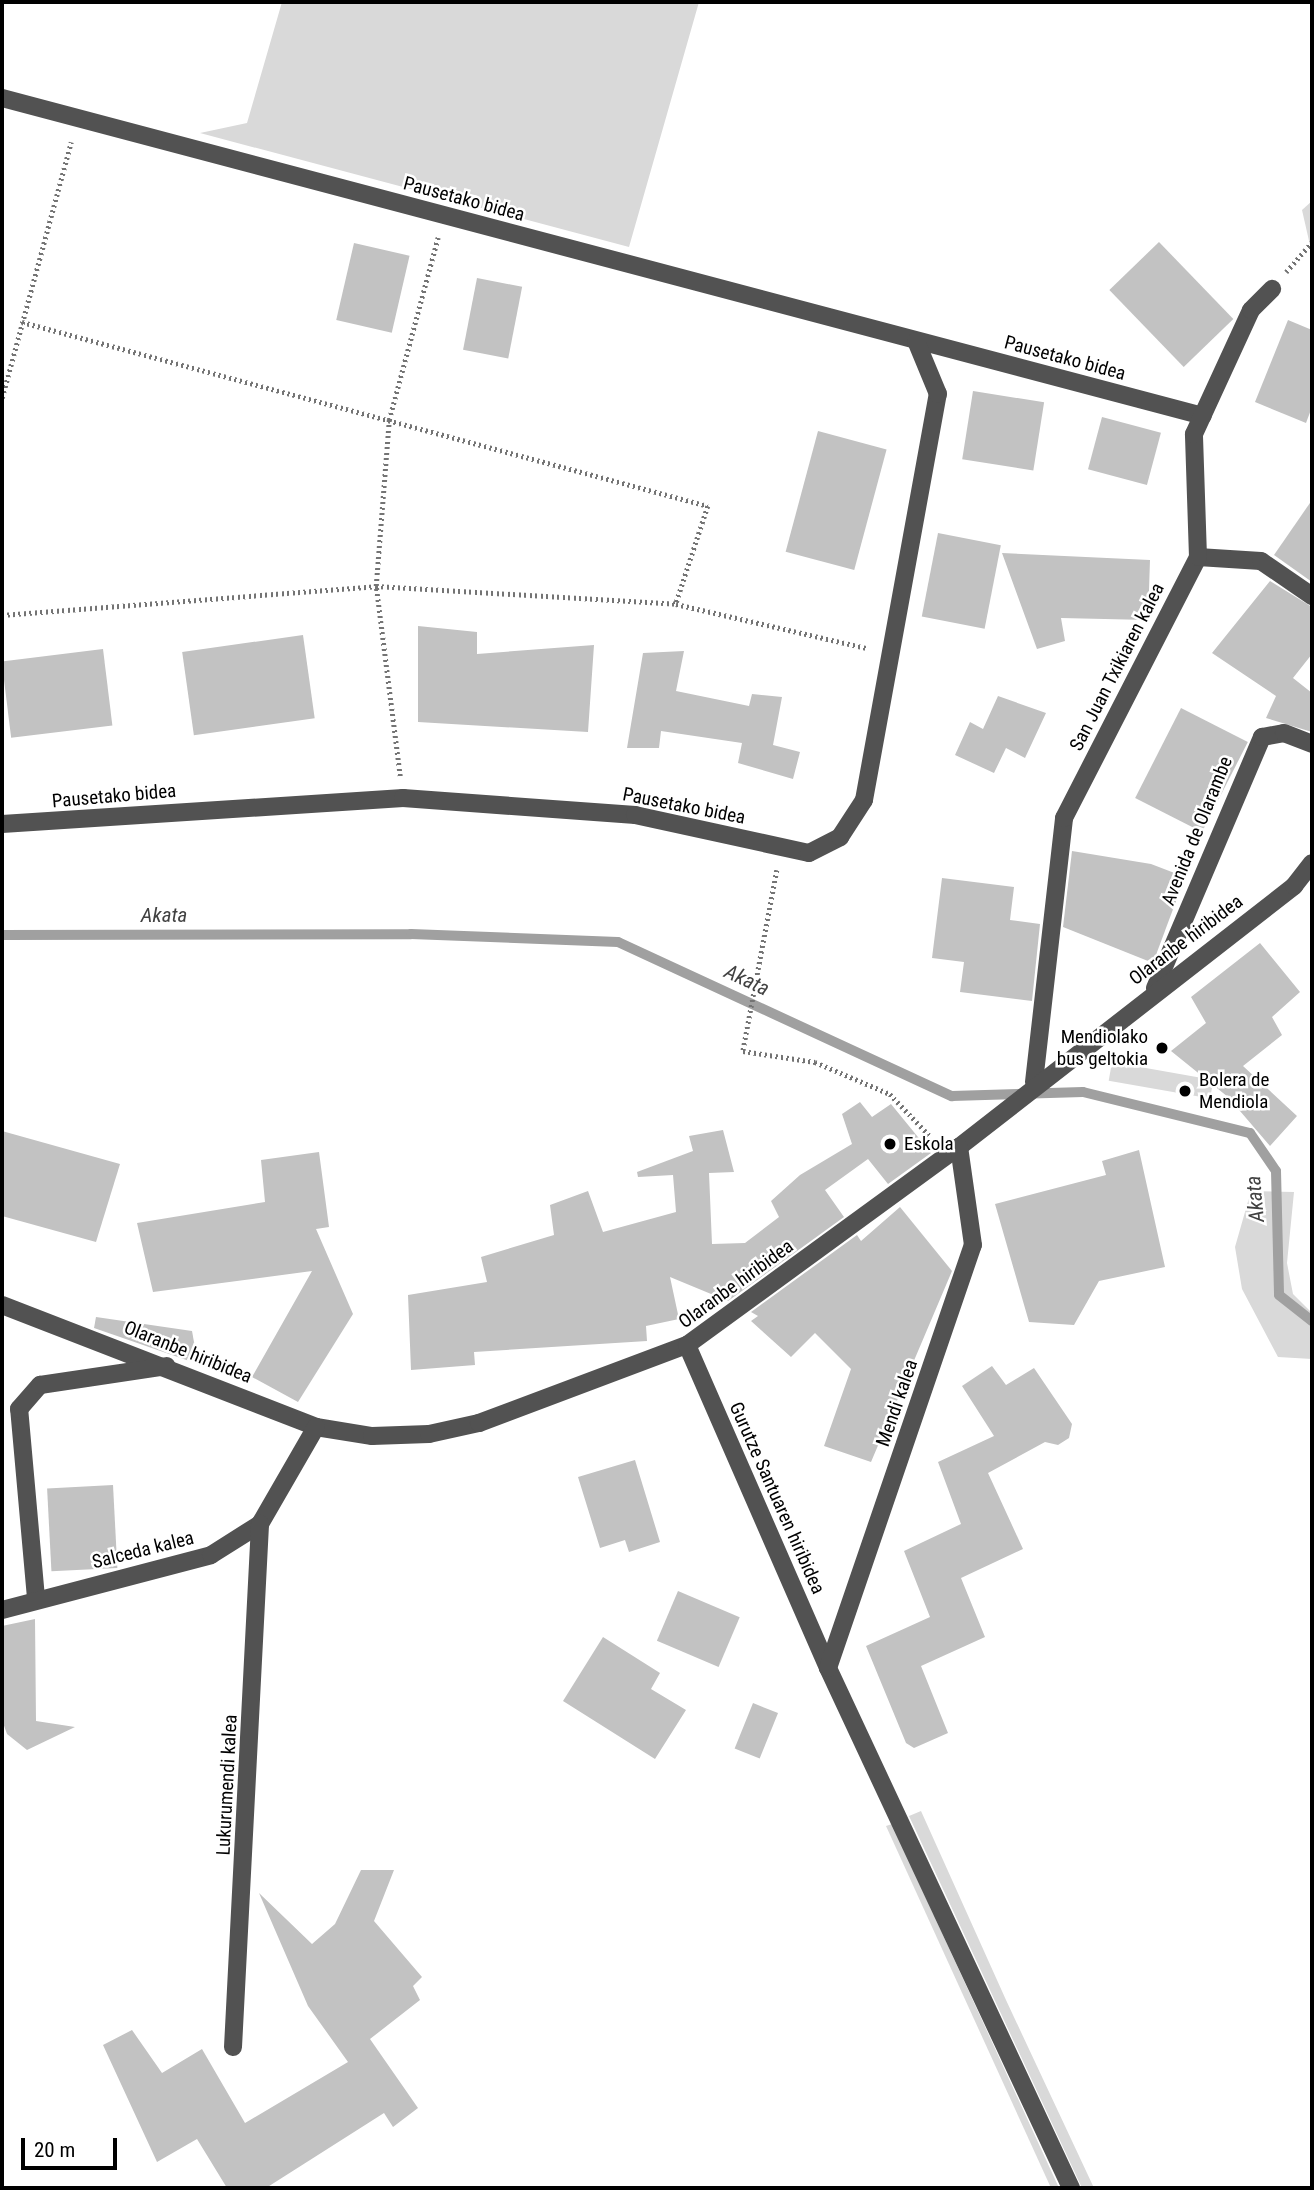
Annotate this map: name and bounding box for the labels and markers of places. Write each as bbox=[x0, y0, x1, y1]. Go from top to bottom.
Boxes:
place label: Mendiolako bus geltokia bbox=[1057, 1026, 1148, 1070]
marker: Mendiolako bus geltokia bbox=[1154, 1040, 1170, 1056]
place label: Bolera de Mendiola bbox=[1199, 1069, 1269, 1113]
marker: Bolera de Mendiola bbox=[1177, 1083, 1193, 1099]
place label: Eskola bbox=[904, 1133, 954, 1155]
marker: Eskola bbox=[882, 1136, 898, 1152]

